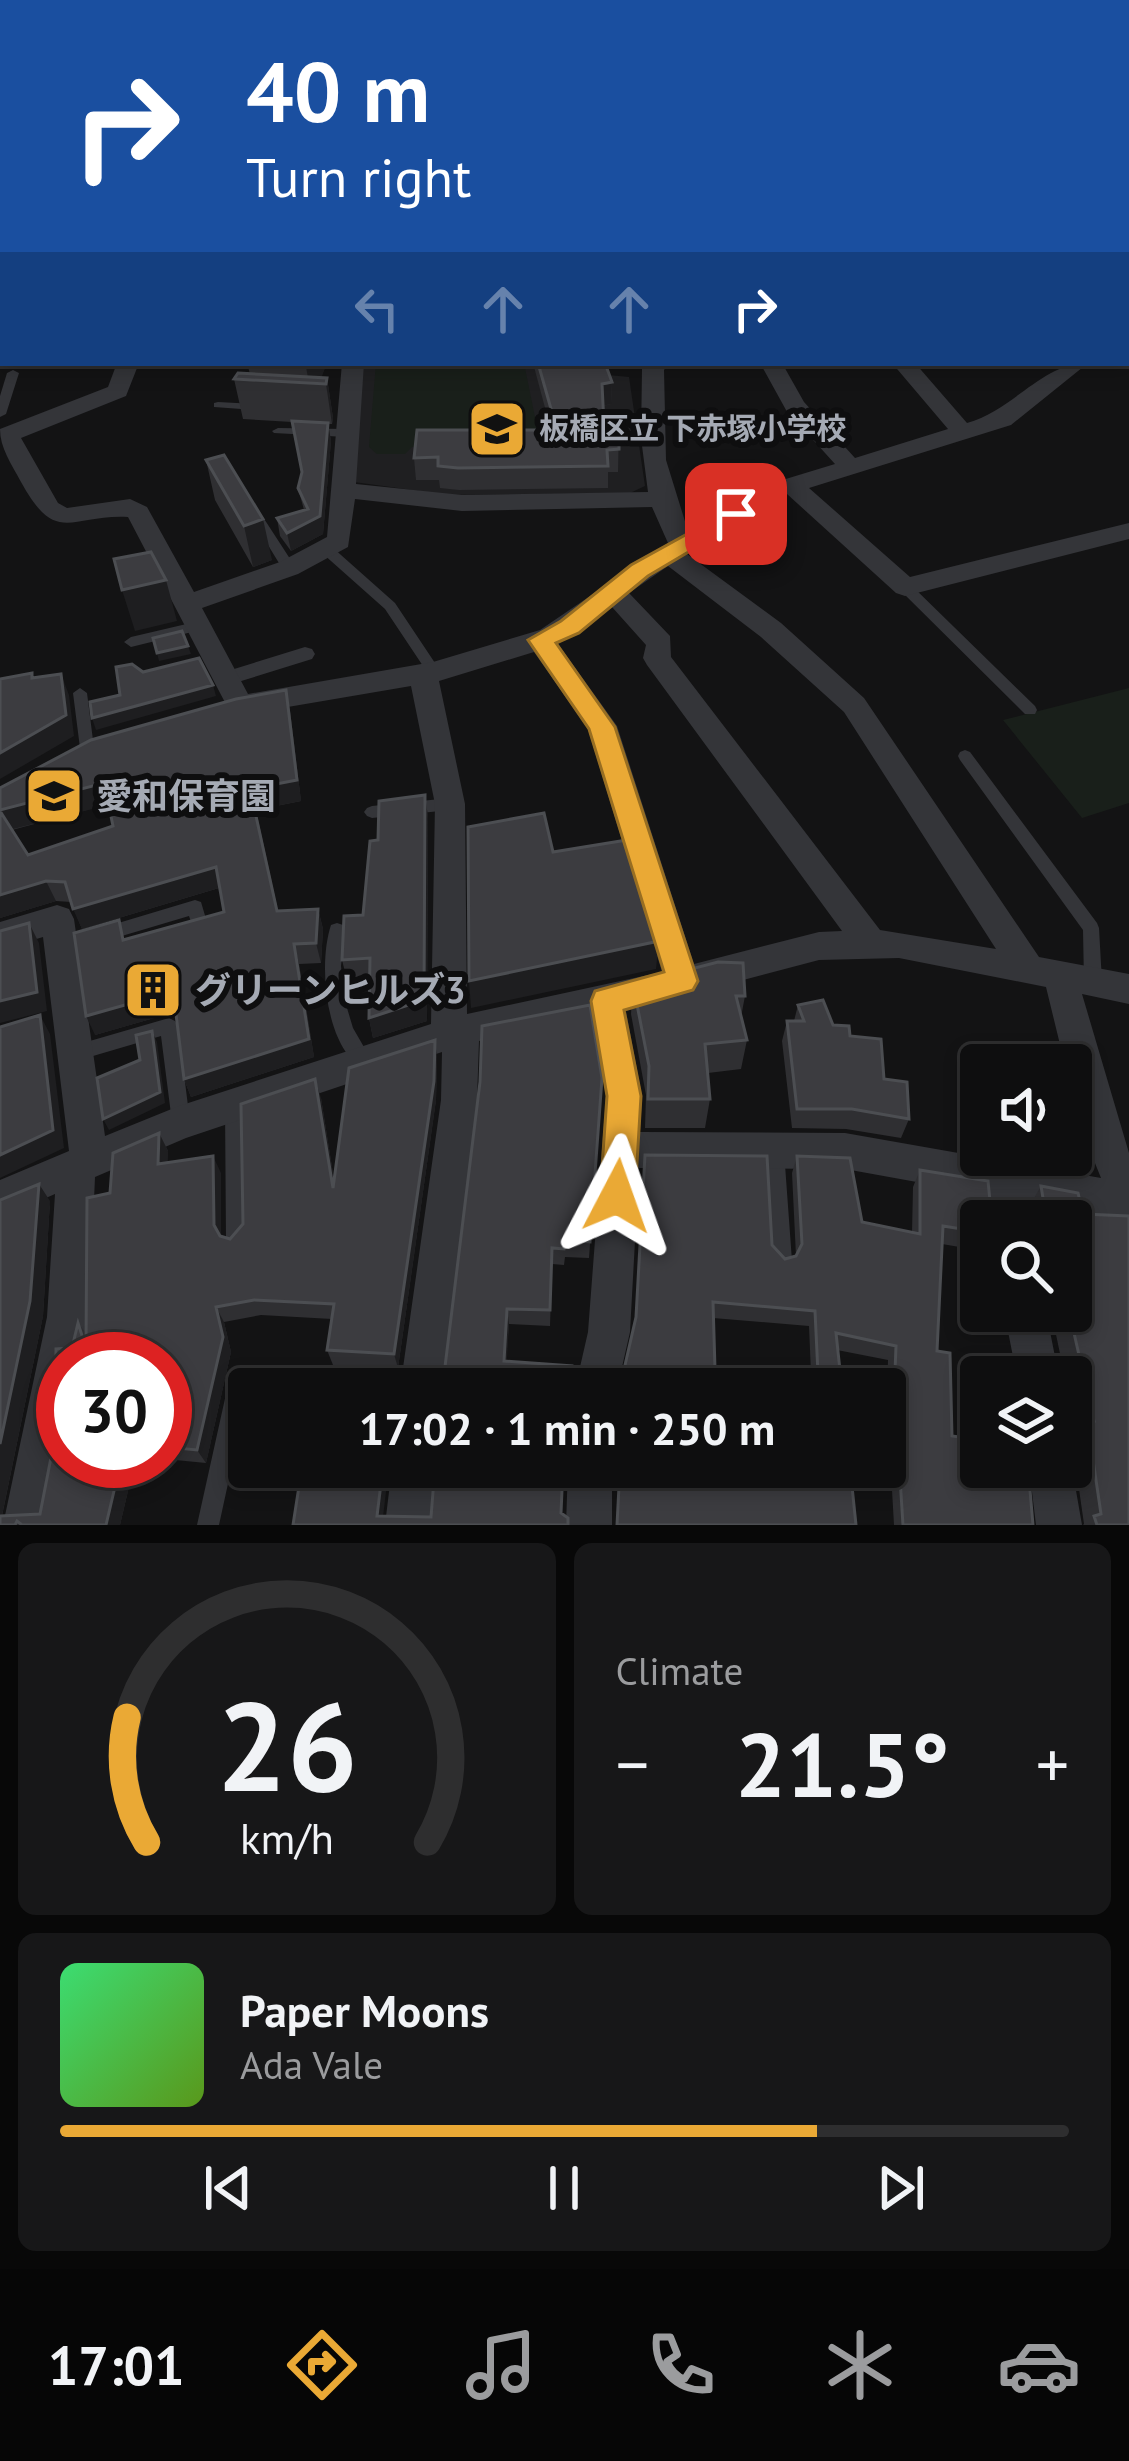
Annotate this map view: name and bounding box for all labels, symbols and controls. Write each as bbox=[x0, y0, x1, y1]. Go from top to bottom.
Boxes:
text: 40 m bbox=[246, 36, 430, 145]
icon: right bbox=[48, 48, 204, 204]
text: Turn right bbox=[246, 142, 471, 212]
icon: left bbox=[344, 276, 410, 342]
icon: ahead bbox=[470, 276, 536, 342]
icon: ahead bbox=[596, 276, 662, 342]
icon: right bbox=[722, 276, 788, 342]
school or university icon: 板橋区立 下赤塚小学校 bbox=[466, 398, 528, 460]
place label: 板橋区立 下赤塚小学校 bbox=[539, 408, 847, 447]
pin bbox=[685, 463, 787, 565]
icon: arrive bbox=[703, 481, 769, 547]
school or university icon: 愛和保育園 bbox=[23, 765, 85, 827]
place label: 愛和保育園 bbox=[96, 772, 276, 819]
building icon: グリーンヒルズ3 bbox=[122, 959, 184, 1021]
place label: グリーンヒルズ3 bbox=[195, 966, 466, 1013]
map controls bbox=[960, 1044, 1092, 1488]
button: sound bbox=[960, 1044, 1092, 1176]
position arrow bbox=[554, 1133, 680, 1259]
button: search bbox=[960, 1200, 1092, 1332]
speed limit sign: 30 bbox=[36, 1332, 192, 1488]
button: layers bbox=[960, 1356, 1092, 1488]
text: 17:02 · 1 min · 250 m bbox=[359, 1399, 775, 1457]
text: Climate bbox=[616, 1645, 743, 1696]
text: 26 bbox=[216, 1664, 358, 1825]
text: 21.5° bbox=[735, 1705, 950, 1822]
text: − bbox=[616, 1721, 649, 1806]
text: + bbox=[1036, 1721, 1069, 1806]
text: km/h bbox=[240, 1810, 334, 1866]
text: Paper Moons bbox=[240, 1981, 489, 2039]
text: Ada Vale bbox=[240, 2039, 383, 2090]
icon: previous bbox=[195, 2155, 261, 2221]
icon: pause bbox=[531, 2155, 597, 2221]
icon: next bbox=[868, 2155, 934, 2221]
icon: directions bbox=[280, 2323, 364, 2407]
icon: music bbox=[459, 2323, 543, 2407]
icon: phone bbox=[639, 2323, 723, 2407]
icon: climate bbox=[818, 2323, 902, 2407]
icon: car bbox=[997, 2323, 1081, 2407]
text: 17:01 bbox=[48, 2330, 185, 2400]

